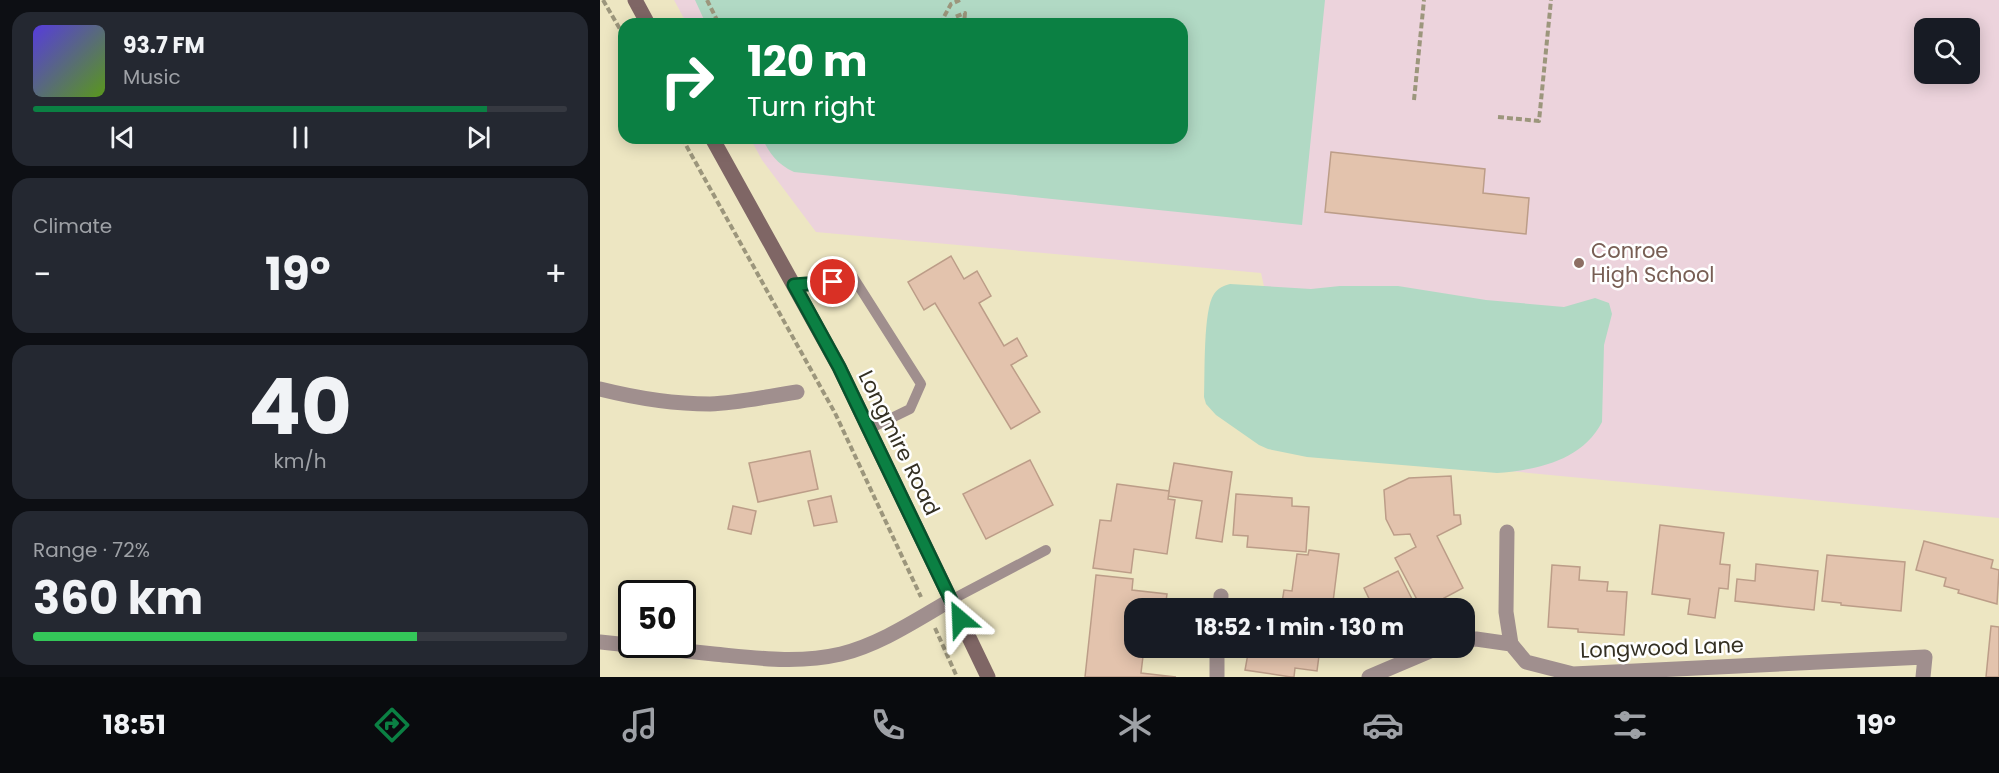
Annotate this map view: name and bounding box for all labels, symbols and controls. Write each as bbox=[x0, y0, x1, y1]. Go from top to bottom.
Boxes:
map controls bbox=[1914, 18, 1980, 84]
button: search bbox=[1914, 18, 1980, 84]
text: 93.7 FM bbox=[123, 30, 205, 61]
text: 120 m bbox=[747, 32, 868, 91]
icon: right bbox=[648, 42, 726, 120]
text: Music bbox=[123, 63, 181, 91]
text: Turn right bbox=[747, 88, 876, 125]
icon: previous bbox=[106, 121, 139, 154]
icon: pause bbox=[284, 121, 317, 154]
icon: next bbox=[462, 121, 495, 154]
text: Climate bbox=[33, 212, 112, 240]
place label: Conroe High School bbox=[1591, 236, 1715, 289]
text: 19° bbox=[265, 243, 331, 306]
text: − bbox=[33, 251, 51, 298]
text: + bbox=[544, 251, 567, 298]
pin bbox=[807, 256, 858, 307]
marker: Conroe High School bbox=[1572, 256, 1586, 270]
icon: arrive bbox=[816, 265, 849, 298]
text: 40 bbox=[248, 352, 352, 461]
street label: Longmire Road bbox=[852, 365, 947, 520]
text: km/h bbox=[273, 447, 327, 475]
text: Range · 72% bbox=[33, 536, 150, 564]
text: 360 km bbox=[33, 567, 203, 630]
speed limit sign: 50 bbox=[618, 580, 696, 658]
position arrow bbox=[928, 587, 992, 651]
text: 18:52 · 1 min · 130 m bbox=[1195, 612, 1404, 643]
street label: Longwood Lane bbox=[1580, 630, 1744, 665]
icon: directions bbox=[371, 704, 413, 746]
icon: music bbox=[619, 704, 661, 746]
icon: phone bbox=[867, 704, 909, 746]
icon: climate bbox=[1114, 704, 1156, 746]
icon: car bbox=[1362, 704, 1404, 746]
icon: filters bbox=[1609, 704, 1651, 746]
text: 18:51 bbox=[103, 706, 166, 743]
text: 19° bbox=[1857, 706, 1896, 743]

